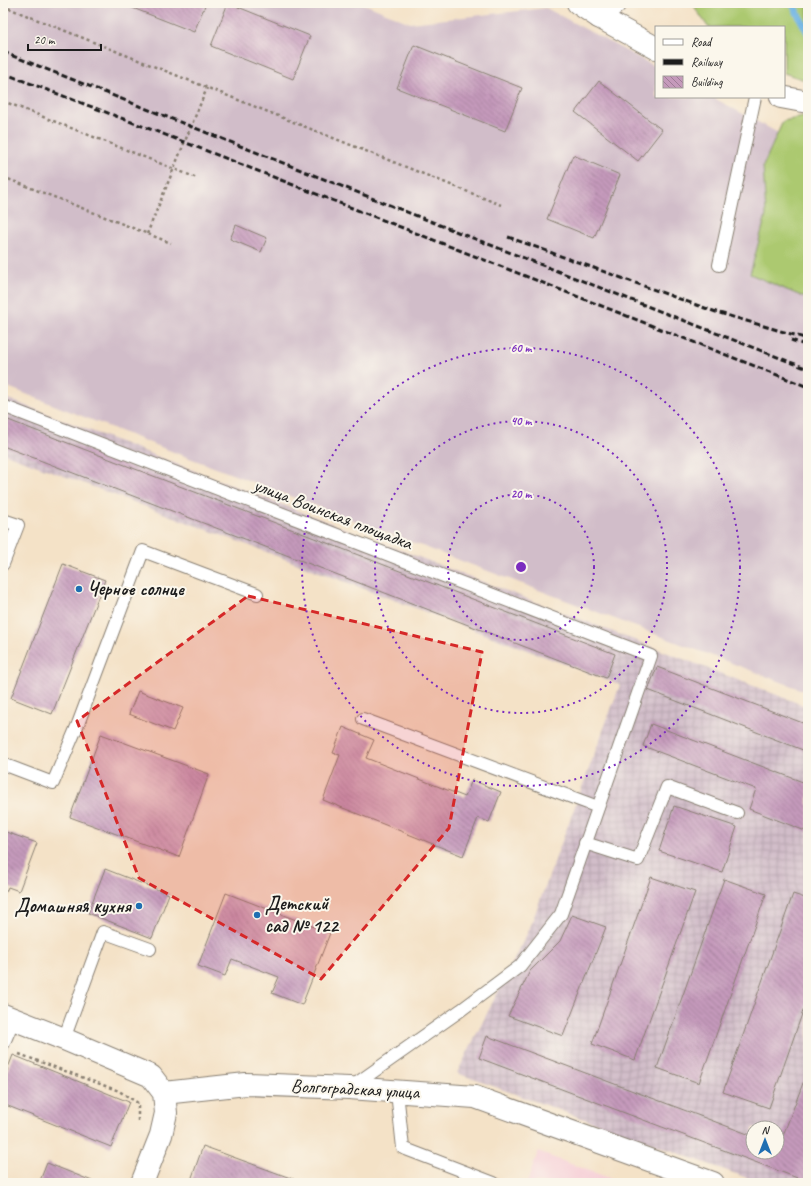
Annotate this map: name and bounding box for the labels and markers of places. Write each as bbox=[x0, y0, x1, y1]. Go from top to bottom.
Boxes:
centre of rings bbox=[514, 560, 528, 574]
place label: Черное солнце bbox=[87, 577, 185, 601]
marker: Черное солнце bbox=[74, 584, 84, 594]
place label: Детский сад № 122 bbox=[265, 892, 340, 938]
place label: Домашняя кухня bbox=[15, 894, 133, 918]
marker: Домашняя кухня bbox=[134, 901, 144, 911]
marker: Детский сад № 122 bbox=[252, 910, 262, 920]

